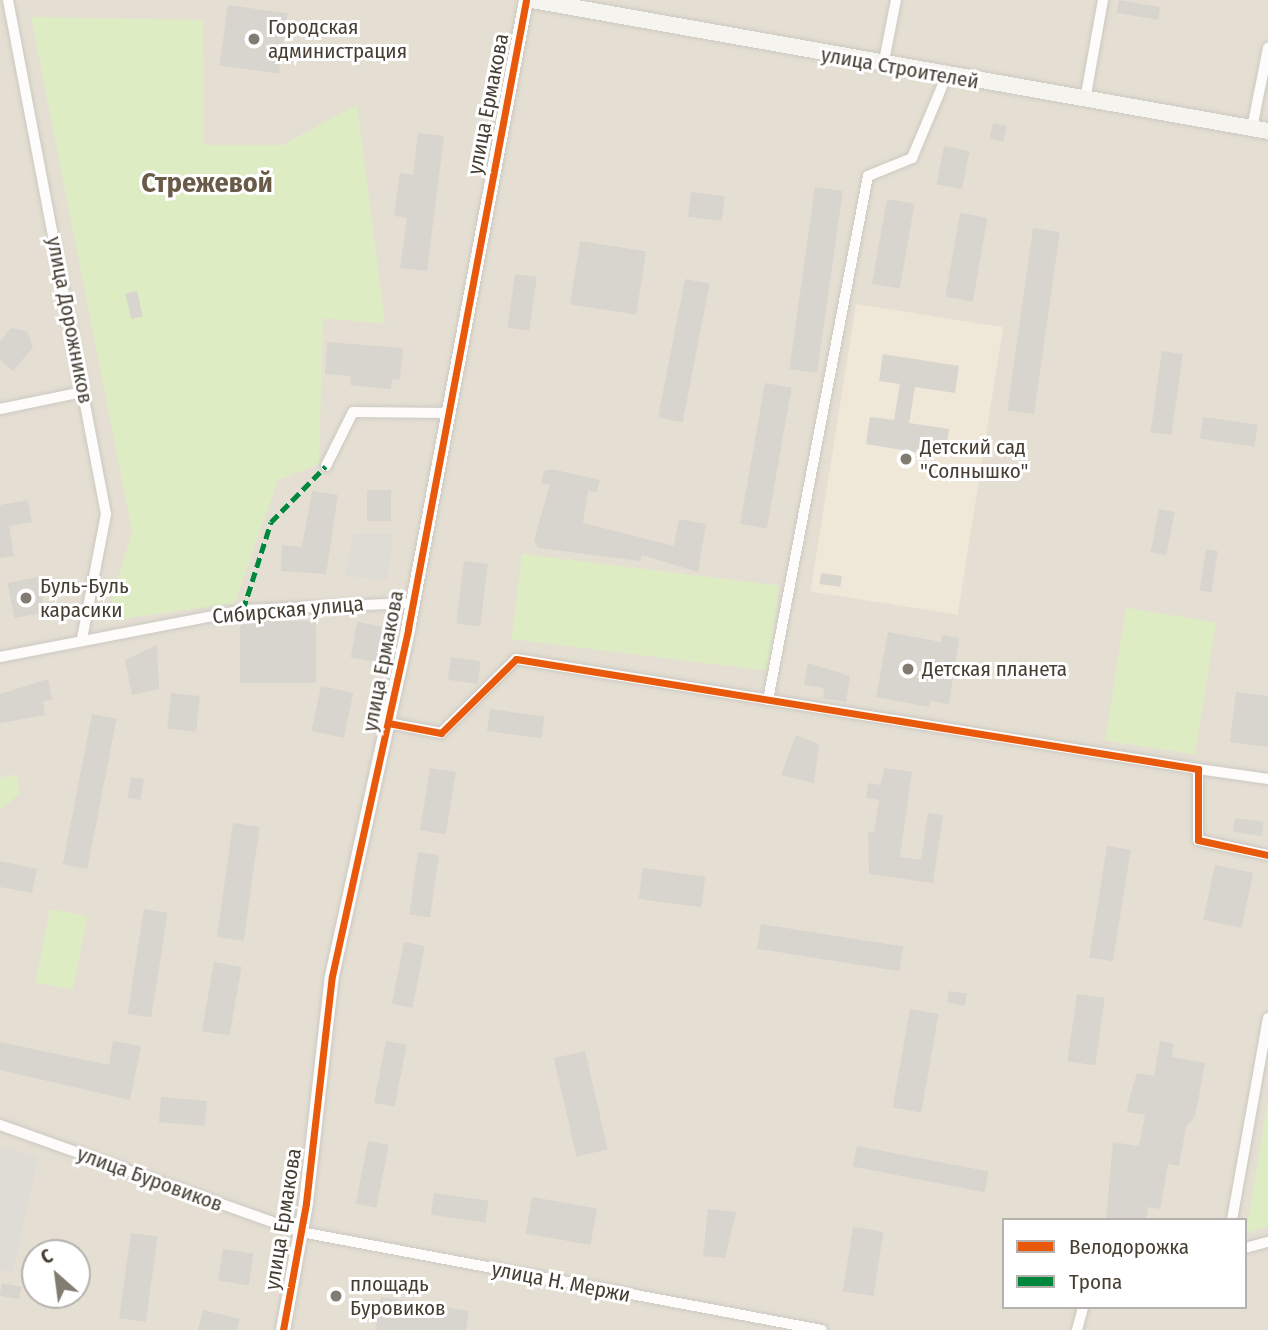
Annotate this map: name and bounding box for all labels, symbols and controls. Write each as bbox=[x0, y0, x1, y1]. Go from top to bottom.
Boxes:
place label: Городская администрация bbox=[268, 14, 407, 64]
marker: Городская администрация bbox=[246, 31, 262, 47]
street label: улица Ермакова bbox=[462, 31, 514, 177]
street label: улица Строителей bbox=[819, 42, 981, 94]
district label: Стрежевой bbox=[141, 166, 273, 200]
street label: улица Дорожников bbox=[41, 234, 99, 406]
place label: Детский сад "Солнышко" bbox=[920, 434, 1028, 484]
marker: Детский сад "Солнышко" bbox=[898, 451, 914, 467]
place label: Буль-Буль карасики bbox=[40, 573, 129, 623]
street label: улица Ермакова bbox=[357, 588, 409, 734]
marker: Буль-Буль карасики bbox=[18, 590, 34, 606]
street label: Сибирская улица bbox=[211, 591, 365, 629]
place label: Детская планета bbox=[922, 656, 1067, 682]
marker: Детская планета bbox=[900, 661, 916, 677]
street label: улица Буровиков bbox=[74, 1141, 226, 1217]
street label: улица Ермакова bbox=[259, 1146, 307, 1292]
legend bbox=[1002, 1218, 1247, 1309]
text: Велодорожка bbox=[1069, 1234, 1189, 1260]
north arrow bbox=[21, 1239, 91, 1309]
text: С bbox=[37, 1244, 57, 1269]
street label: улица Н. Мержи bbox=[490, 1256, 632, 1308]
text: Тропа bbox=[1069, 1269, 1122, 1295]
place label: площадь Буровиков bbox=[350, 1271, 446, 1321]
marker: площадь Буровиков bbox=[328, 1288, 344, 1304]

